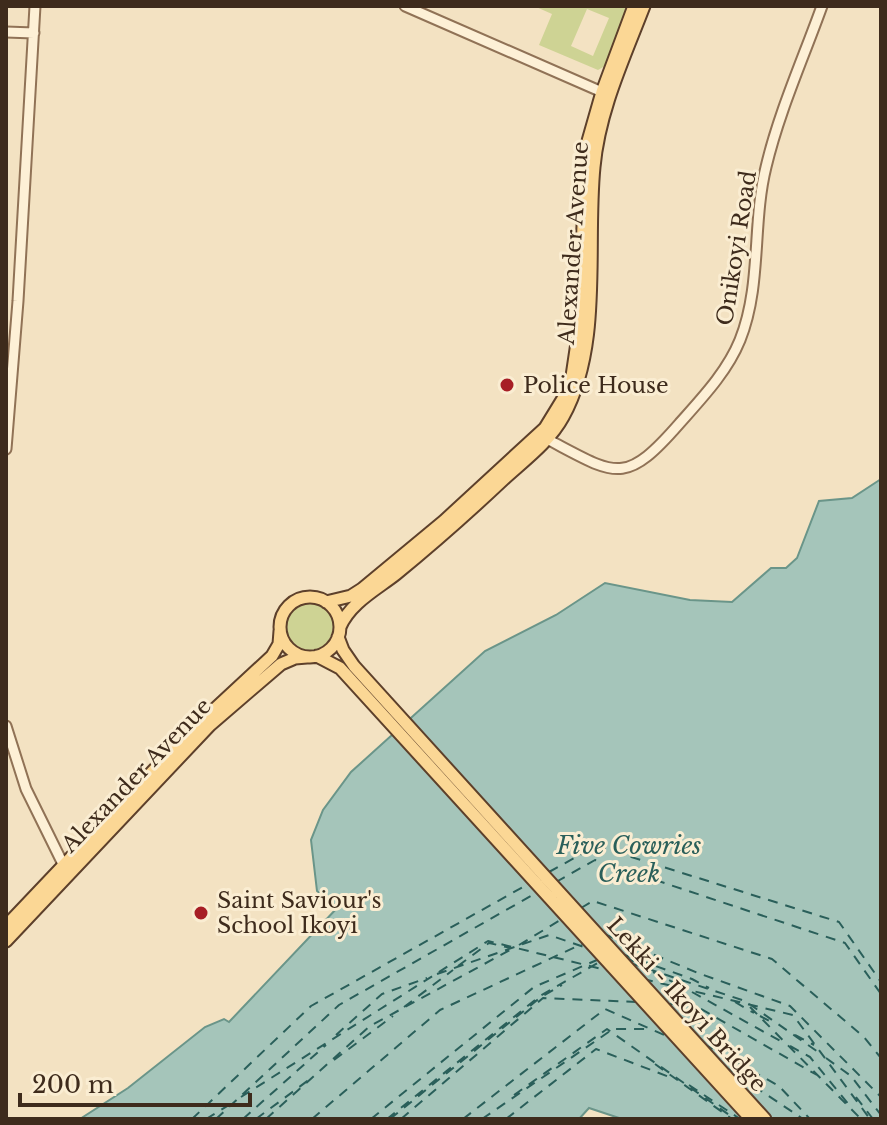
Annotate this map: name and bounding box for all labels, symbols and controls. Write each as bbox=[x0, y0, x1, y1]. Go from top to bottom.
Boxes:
street label: Alexander Avenue bbox=[553, 140, 594, 347]
street label: Onikoyi Road bbox=[711, 168, 762, 328]
place label: Police House bbox=[523, 372, 669, 399]
marker: Police House bbox=[498, 376, 516, 394]
street label: Alexander Avenue bbox=[55, 693, 217, 859]
water label: Five Cowries Creek bbox=[556, 831, 701, 888]
place label: Saint Saviour's School Ikoyi bbox=[217, 887, 382, 939]
marker: Saint Saviour's School Ikoyi bbox=[192, 904, 210, 922]
street label: Lekki - Ikoyi Bridge bbox=[601, 912, 772, 1097]
scale bar bbox=[20, 1057, 250, 1107]
text: 200 m bbox=[32, 1070, 114, 1099]

